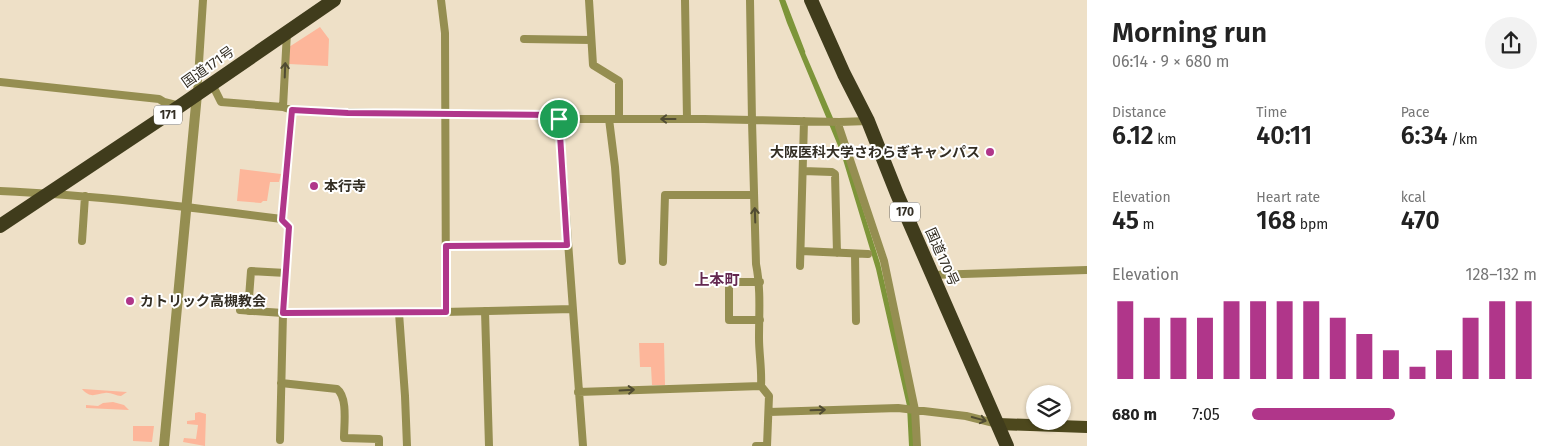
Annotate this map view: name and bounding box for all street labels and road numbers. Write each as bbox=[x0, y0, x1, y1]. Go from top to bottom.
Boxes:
street label: 国道171号 bbox=[179, 43, 237, 91]
road number: 171 bbox=[154, 106, 182, 124]
road number: 170 bbox=[890, 202, 920, 222]
street label: 国道170号 bbox=[922, 225, 962, 289]

